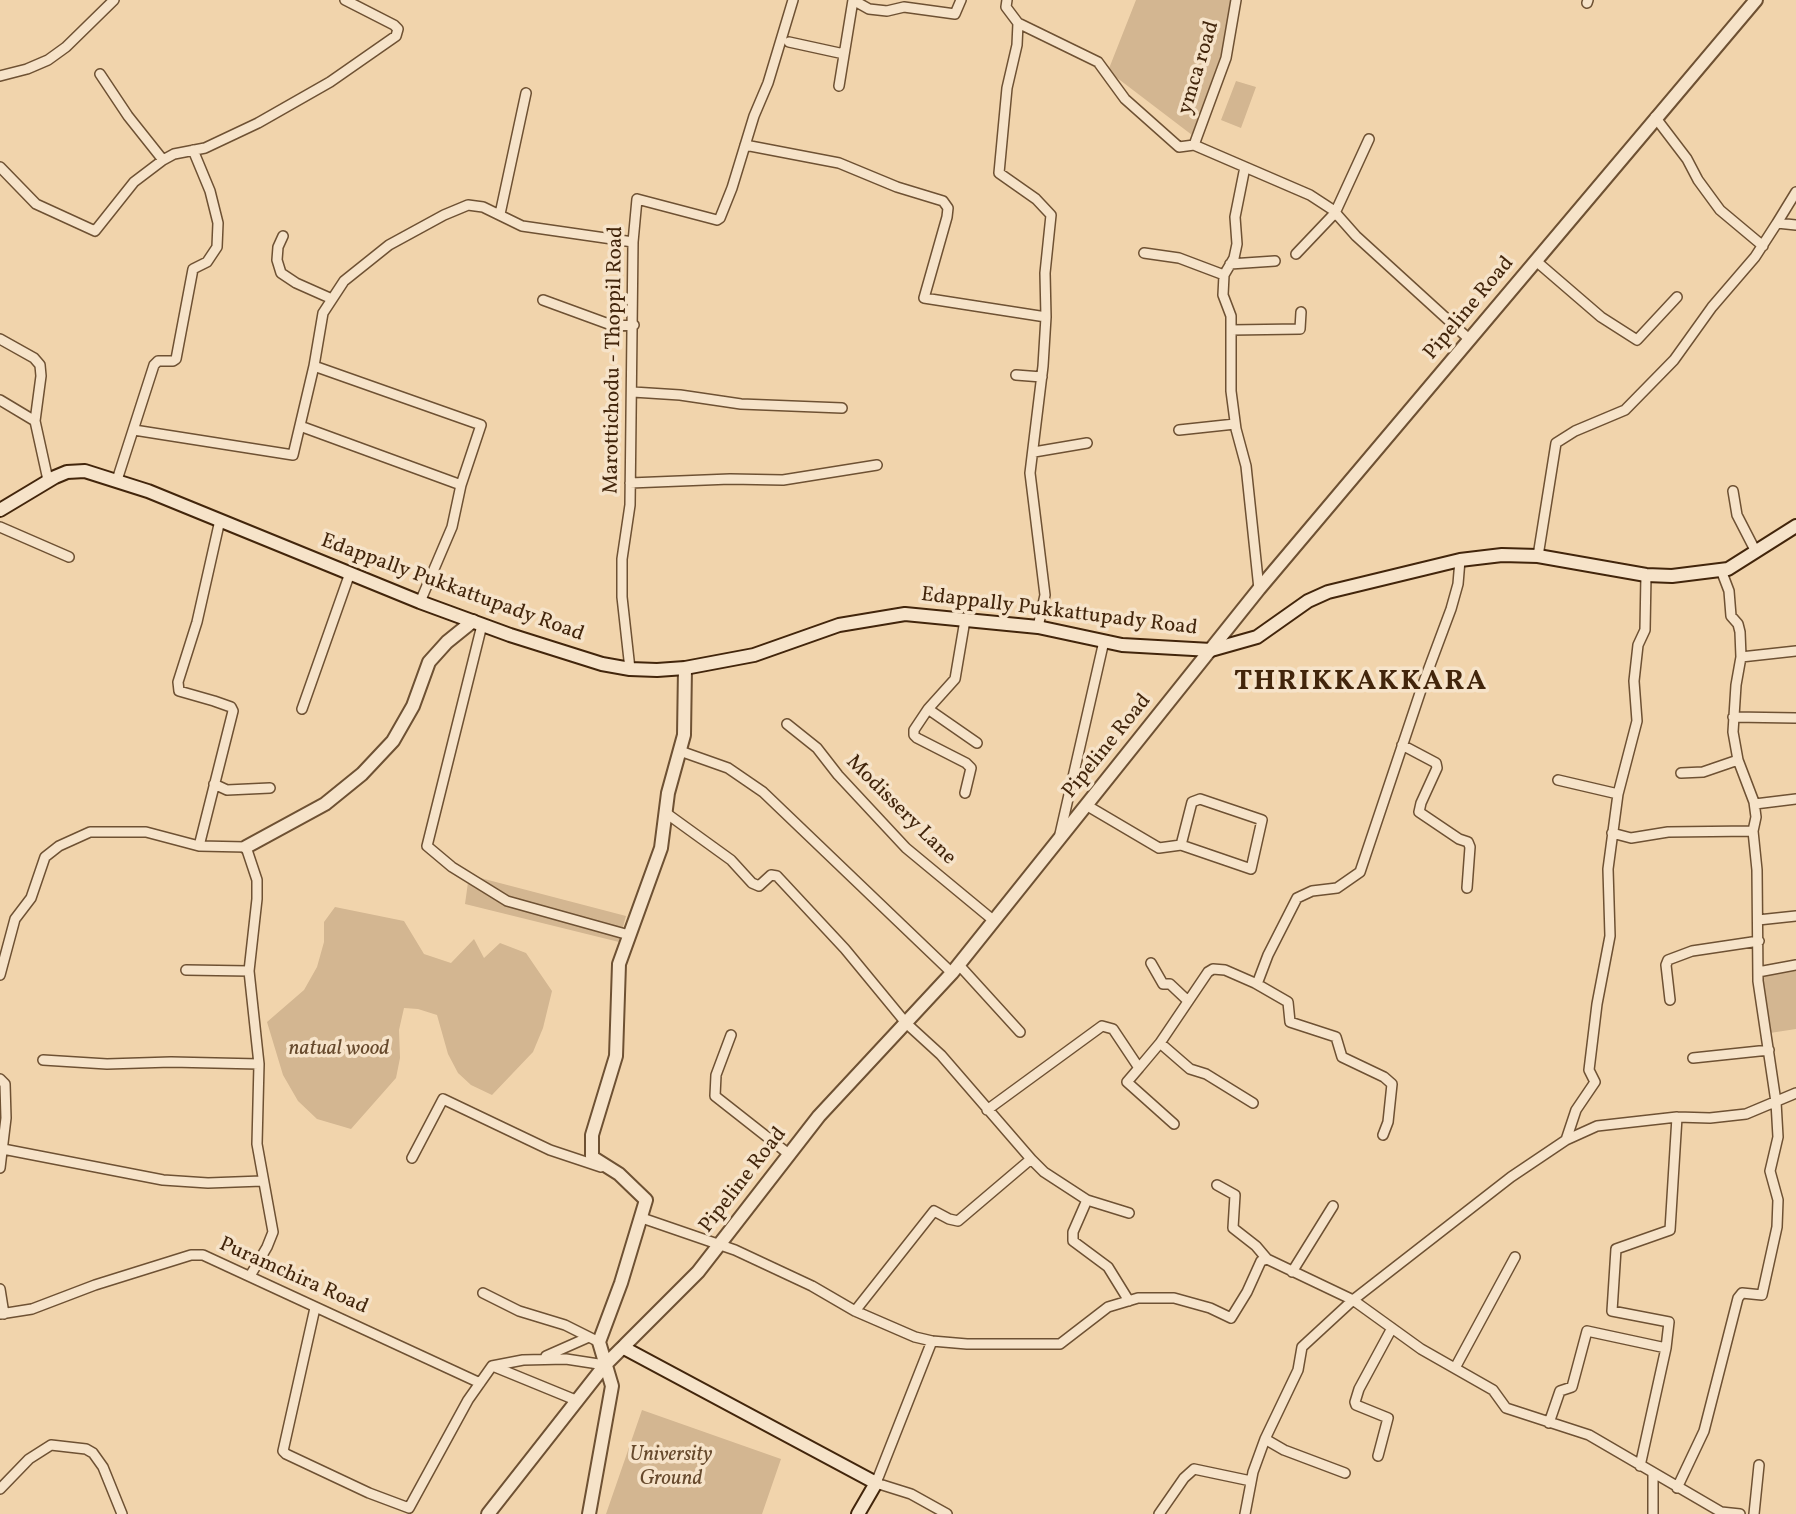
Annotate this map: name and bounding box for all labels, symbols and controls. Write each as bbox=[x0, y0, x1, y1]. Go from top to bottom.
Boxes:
street label: ymca road bbox=[1174, 18, 1226, 118]
street label: Marottichodu - Thoppil Road bbox=[600, 226, 630, 494]
street label: Pipeline Road bbox=[1419, 252, 1521, 366]
street label: Edappally Pukkattupady Road bbox=[317, 530, 587, 648]
street label: Edappally Pukkattupady Road bbox=[919, 584, 1199, 642]
district label: THRIKKAKKARA bbox=[1235, 667, 1487, 701]
street label: Pipeline Road bbox=[1058, 690, 1158, 804]
street label: Modissery Lane bbox=[840, 751, 960, 871]
park label: natual wood bbox=[289, 1037, 389, 1063]
street label: Pipeline Road bbox=[695, 1123, 793, 1239]
street label: Puramchira Road bbox=[215, 1233, 371, 1321]
park label: University Ground bbox=[630, 1443, 712, 1493]

